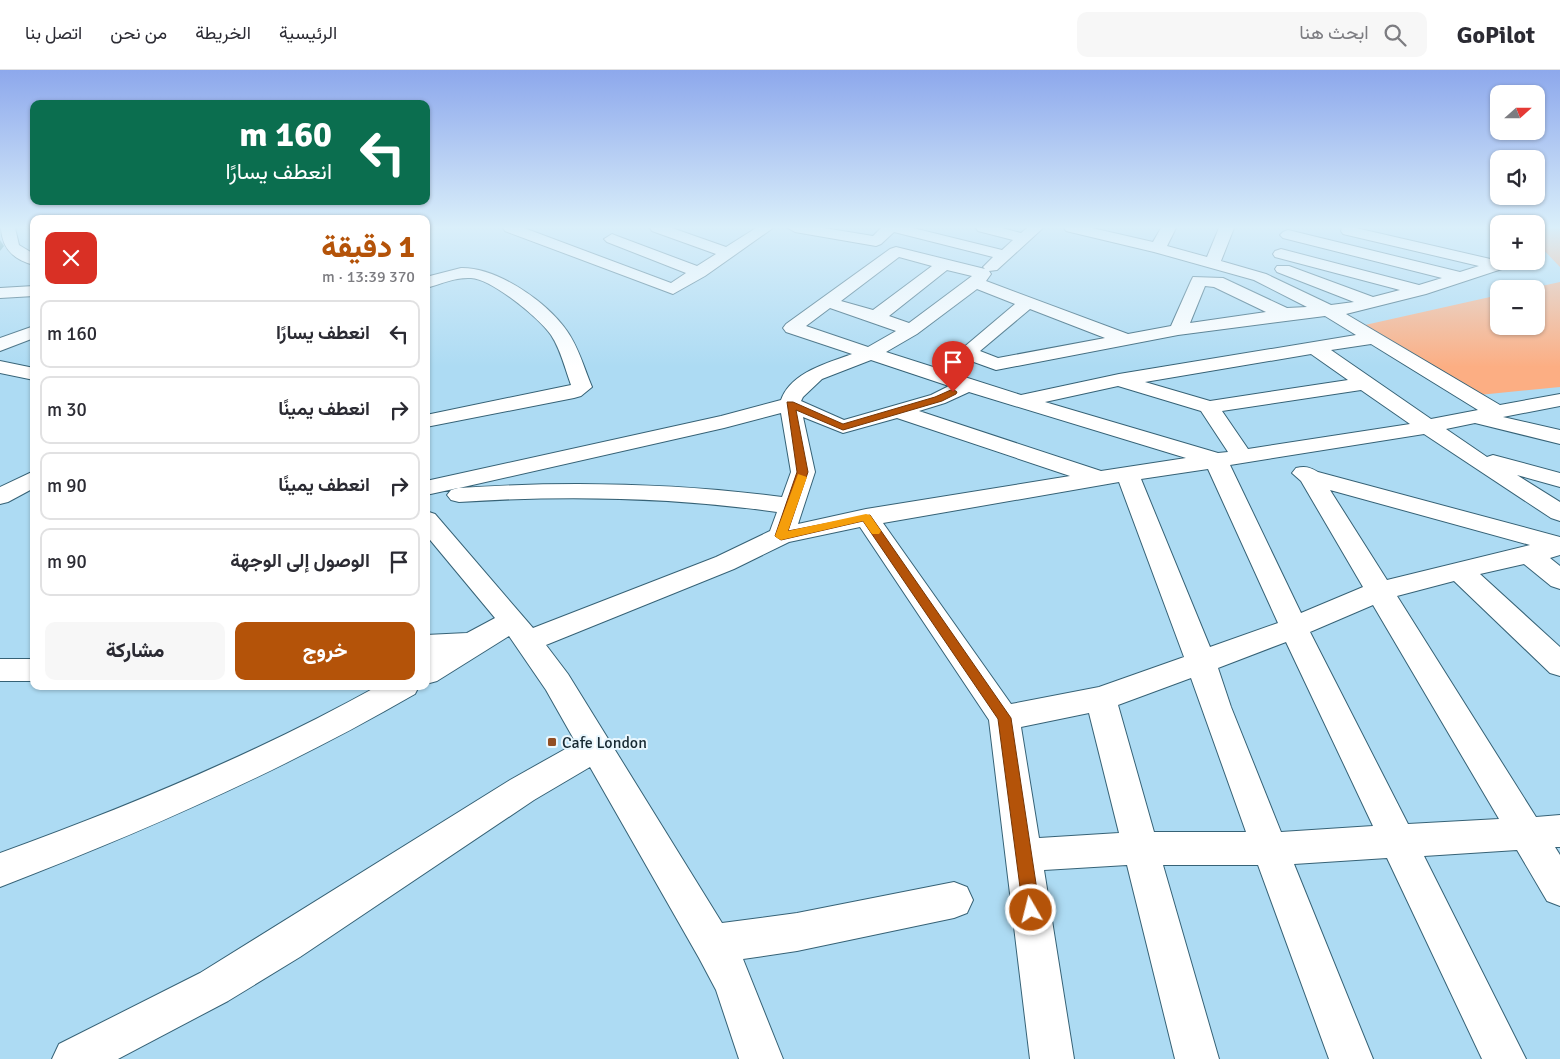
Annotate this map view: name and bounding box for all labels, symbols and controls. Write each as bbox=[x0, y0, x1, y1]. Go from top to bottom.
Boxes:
search box bbox=[1077, 12, 1427, 57]
text: GoPilot bbox=[1457, 20, 1535, 50]
text: ابحث هنا bbox=[1299, 21, 1369, 45]
icon: search bbox=[1381, 21, 1409, 49]
text: اتصل بنا bbox=[25, 22, 82, 44]
text: من نحن bbox=[110, 22, 167, 44]
text: الخريطة bbox=[195, 22, 251, 44]
text: الرئيسية bbox=[279, 22, 337, 44]
north arrow bbox=[1490, 85, 1545, 140]
map controls bbox=[1490, 85, 1545, 335]
text: 160 m bbox=[239, 113, 332, 156]
icon: left bbox=[350, 120, 415, 185]
button: sound bbox=[1490, 150, 1545, 205]
text: انعطف يسارًا bbox=[226, 158, 332, 185]
button: + bbox=[1490, 215, 1545, 270]
text: 1 دقيقة bbox=[321, 229, 415, 266]
button: close bbox=[45, 232, 97, 284]
text: 370 m · 13:39 bbox=[322, 267, 415, 287]
button: − bbox=[1490, 280, 1545, 335]
icon: left bbox=[385, 320, 413, 348]
text: انعطف يسارًا bbox=[276, 321, 370, 345]
text: 160 m bbox=[47, 322, 97, 346]
pin bbox=[932, 341, 974, 392]
icon: arrive bbox=[939, 348, 967, 376]
icon: right bbox=[385, 396, 413, 424]
text: انعطف يمينًا bbox=[278, 397, 370, 421]
text: 30 m bbox=[47, 398, 87, 422]
icon: right bbox=[385, 472, 413, 500]
text: انعطف يمينًا bbox=[278, 473, 370, 497]
text: 90 m bbox=[47, 474, 87, 498]
icon: arrive bbox=[385, 548, 413, 576]
text: الوصول إلى الوجهة bbox=[230, 549, 370, 573]
text: 90 m bbox=[47, 550, 87, 574]
button: مشاركة bbox=[45, 622, 225, 680]
button: خروج bbox=[235, 622, 415, 680]
place label: Cafe London bbox=[562, 733, 647, 753]
marker: Cafe London bbox=[546, 736, 558, 748]
position arrow bbox=[1004, 883, 1056, 935]

